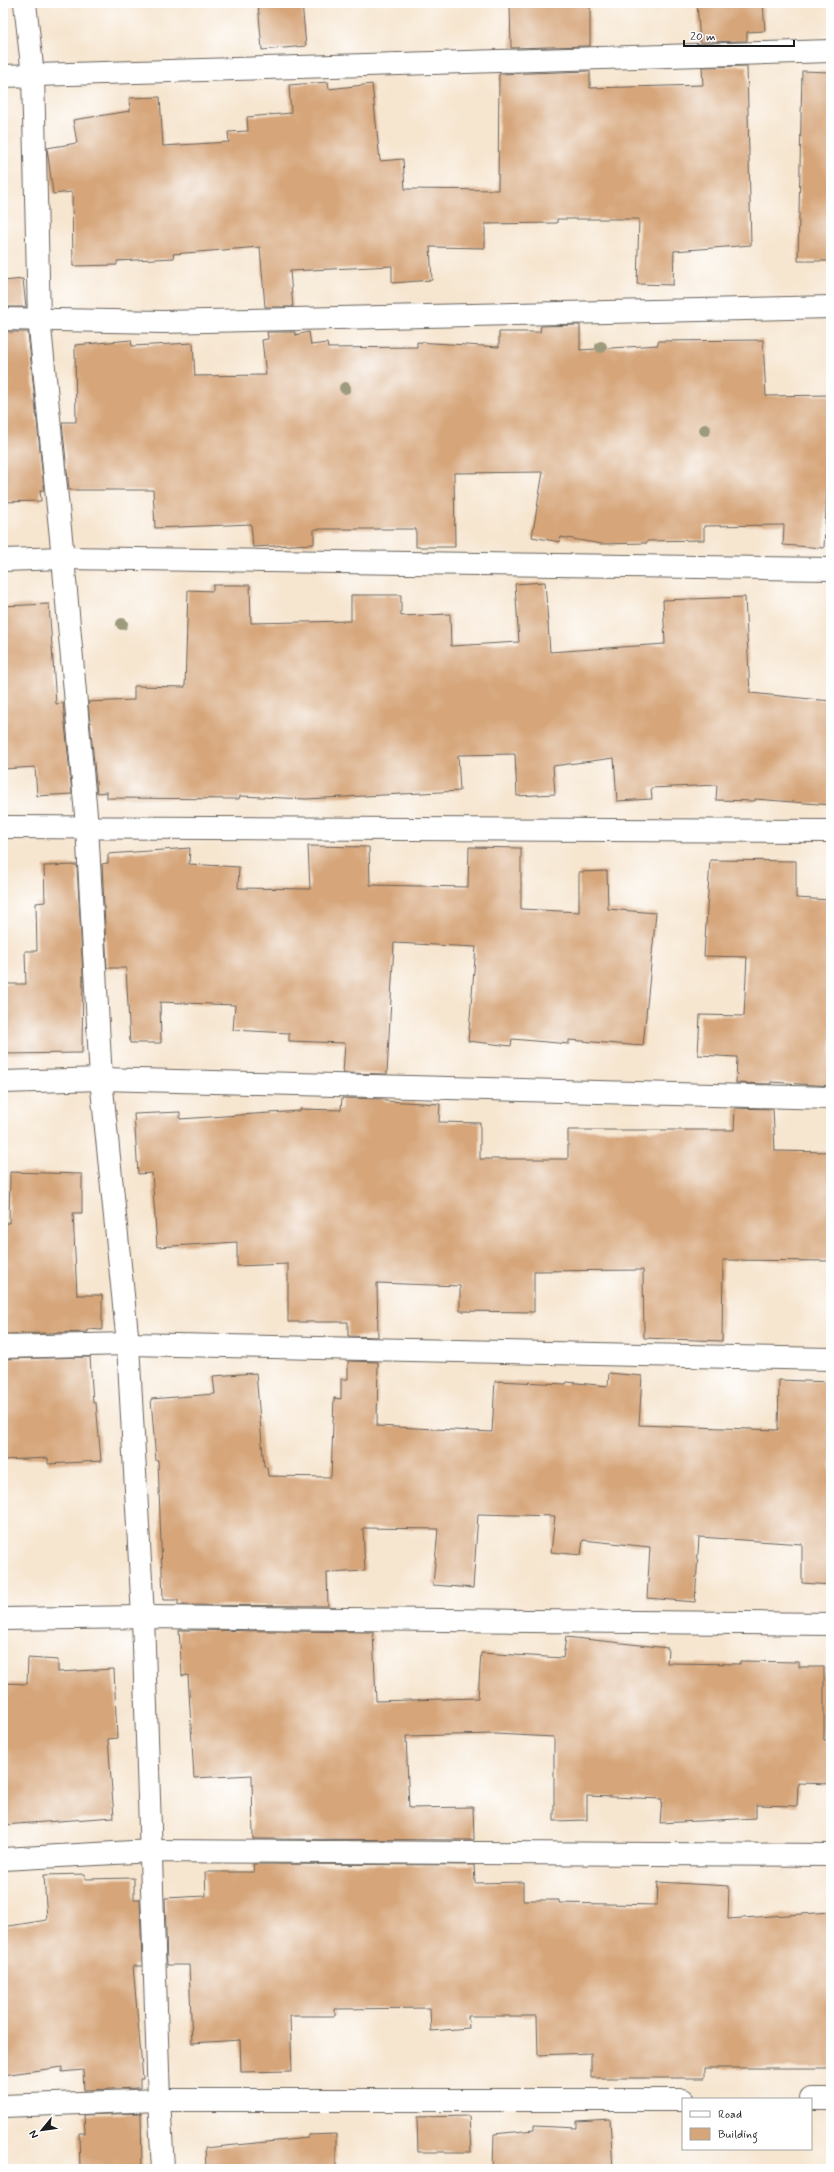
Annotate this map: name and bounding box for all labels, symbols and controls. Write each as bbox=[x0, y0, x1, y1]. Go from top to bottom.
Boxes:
scale bar bbox=[684, 22, 794, 48]
text: 20 m bbox=[690, 29, 716, 45]
legend bbox=[682, 2098, 812, 2150]
text: Road bbox=[718, 2107, 742, 2123]
north arrow bbox=[22, 2110, 62, 2150]
text: Building bbox=[718, 2127, 758, 2144]
text: N bbox=[26, 2128, 42, 2141]

